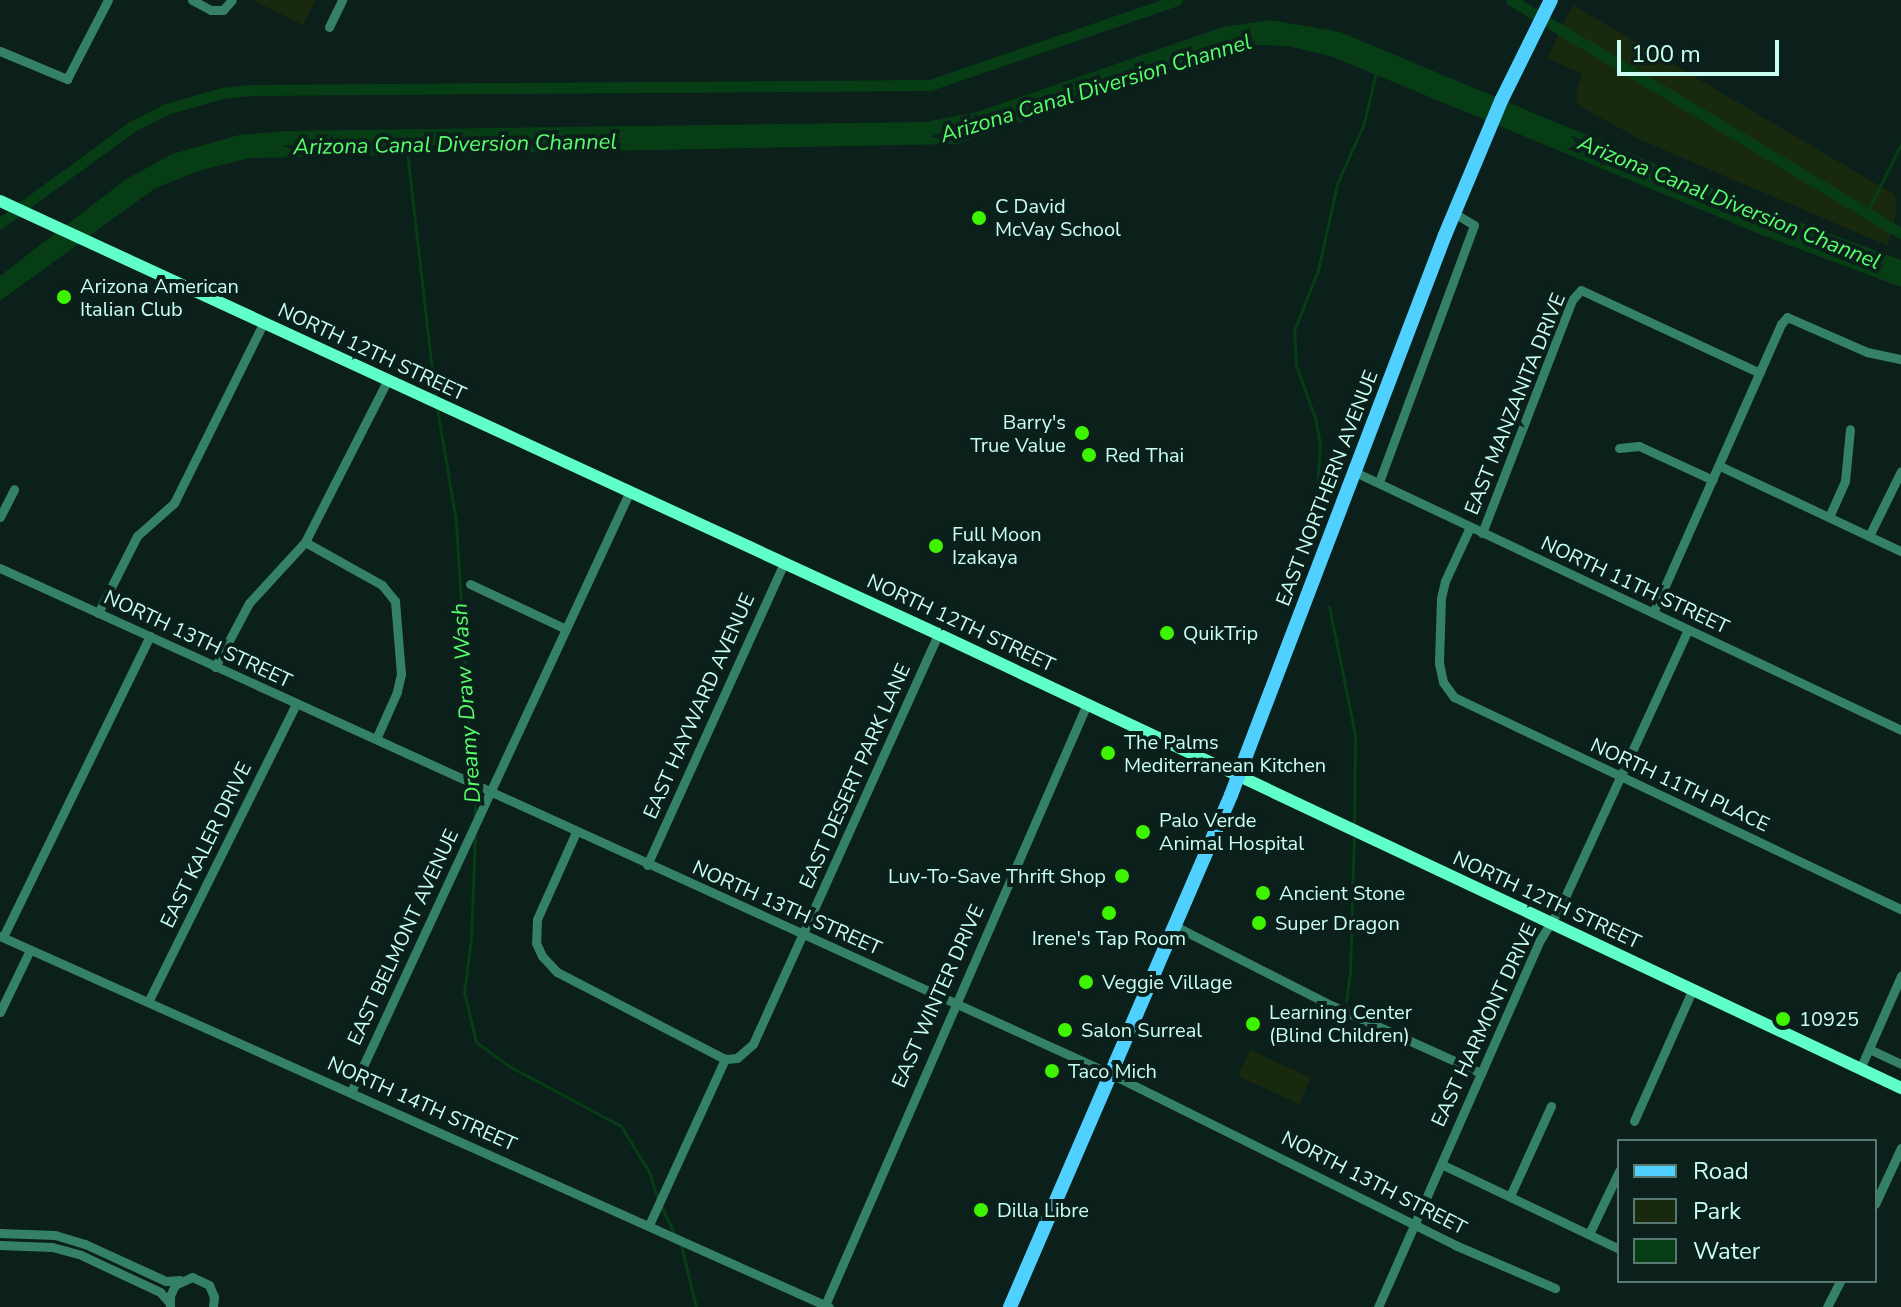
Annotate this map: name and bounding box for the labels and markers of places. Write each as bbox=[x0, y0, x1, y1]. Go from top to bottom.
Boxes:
place label: C David McVay School bbox=[995, 194, 1121, 241]
marker: C David McVay School bbox=[970, 209, 988, 227]
place label: Arizona American Italian Club bbox=[80, 274, 239, 321]
marker: Arizona American Italian Club bbox=[55, 288, 73, 306]
place label: Barry's True Value bbox=[970, 410, 1066, 457]
marker: Barry's True Value bbox=[1073, 424, 1091, 442]
place label: Red Thai bbox=[1105, 443, 1184, 467]
marker: Red Thai bbox=[1080, 446, 1098, 464]
place label: Full Moon Izakaya bbox=[952, 522, 1042, 569]
marker: Full Moon Izakaya bbox=[927, 537, 945, 555]
place label: QuikTrip bbox=[1183, 621, 1258, 645]
marker: QuikTrip bbox=[1158, 624, 1176, 642]
place label: The Palms Mediterranean Kitchen bbox=[1124, 730, 1326, 777]
marker: The Palms Mediterranean Kitchen bbox=[1099, 744, 1117, 762]
place label: Palo Verde Animal Hospital bbox=[1159, 808, 1304, 855]
marker: Palo Verde Animal Hospital bbox=[1134, 823, 1152, 841]
place label: Luv-To-Save Thrift Shop bbox=[888, 864, 1106, 888]
marker: Luv-To-Save Thrift Shop bbox=[1113, 867, 1131, 885]
place label: Ancient Stone bbox=[1279, 881, 1405, 905]
marker: Ancient Stone bbox=[1254, 884, 1272, 902]
marker: Irene's Tap Room bbox=[1100, 904, 1118, 922]
place label: Super Dragon bbox=[1275, 911, 1400, 935]
marker: Super Dragon bbox=[1250, 914, 1268, 932]
place label: Irene's Tap Room bbox=[1032, 926, 1186, 950]
place label: Veggie Village bbox=[1102, 970, 1232, 994]
marker: Veggie Village bbox=[1077, 973, 1095, 991]
place label: Learning Center (Blind Children) bbox=[1269, 1000, 1412, 1047]
place label: 10925 bbox=[1799, 1007, 1859, 1031]
marker: 10925 bbox=[1774, 1010, 1792, 1028]
marker: Learning Center (Blind Children) bbox=[1244, 1015, 1262, 1033]
place label: Salon Surreal bbox=[1081, 1018, 1202, 1042]
marker: Salon Surreal bbox=[1056, 1021, 1074, 1039]
place label: Taco Mich bbox=[1068, 1059, 1157, 1083]
marker: Taco Mich bbox=[1043, 1062, 1061, 1080]
place label: Dilla Libre bbox=[997, 1198, 1089, 1222]
marker: Dilla Libre bbox=[972, 1201, 990, 1219]

